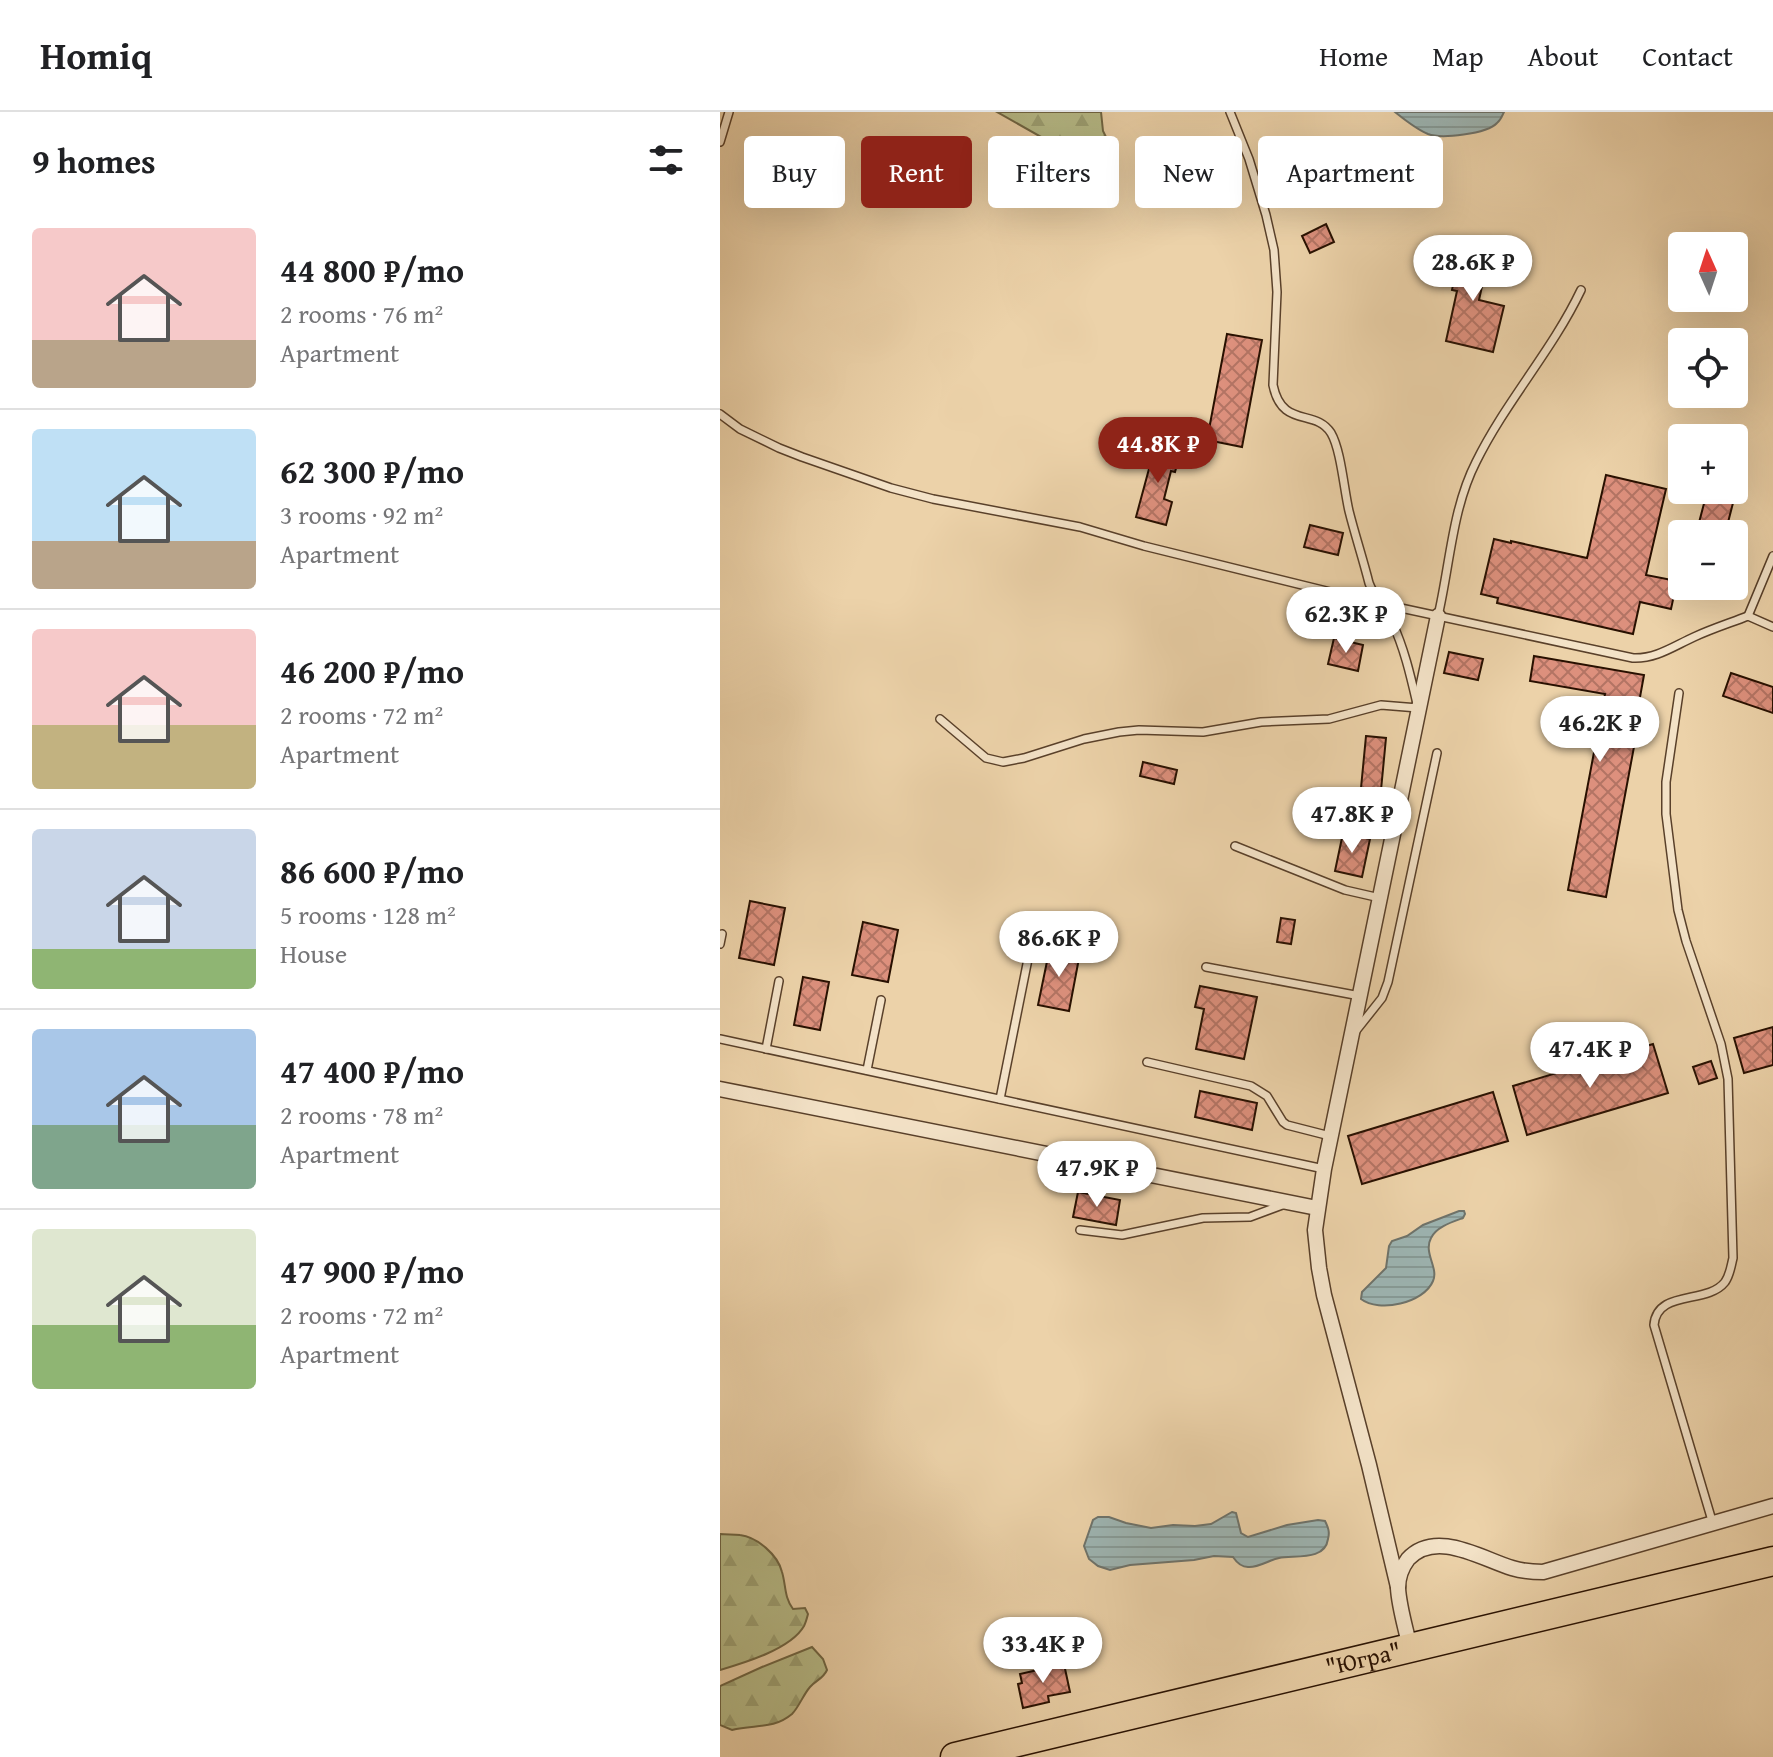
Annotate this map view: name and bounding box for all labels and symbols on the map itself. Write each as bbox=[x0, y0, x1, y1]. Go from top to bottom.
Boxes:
north arrow bbox=[1668, 232, 1748, 312]
pin: 28.6K ₽ bbox=[1399, 235, 1547, 303]
pin: 44.8K ₽ bbox=[1084, 417, 1232, 485]
pin: 62.3K ₽ bbox=[1272, 587, 1420, 655]
pin: 46.2K ₽ bbox=[1526, 696, 1674, 764]
pin: 47.8K ₽ bbox=[1278, 787, 1426, 855]
pin: 86.6K ₽ bbox=[985, 911, 1133, 979]
pin: 47.4K ₽ bbox=[1516, 1022, 1664, 1090]
pin: 47.9K ₽ bbox=[1023, 1141, 1171, 1209]
pin: 33.4K ₽ bbox=[969, 1617, 1117, 1685]
street label: "Югра" bbox=[1322, 1633, 1404, 1685]

